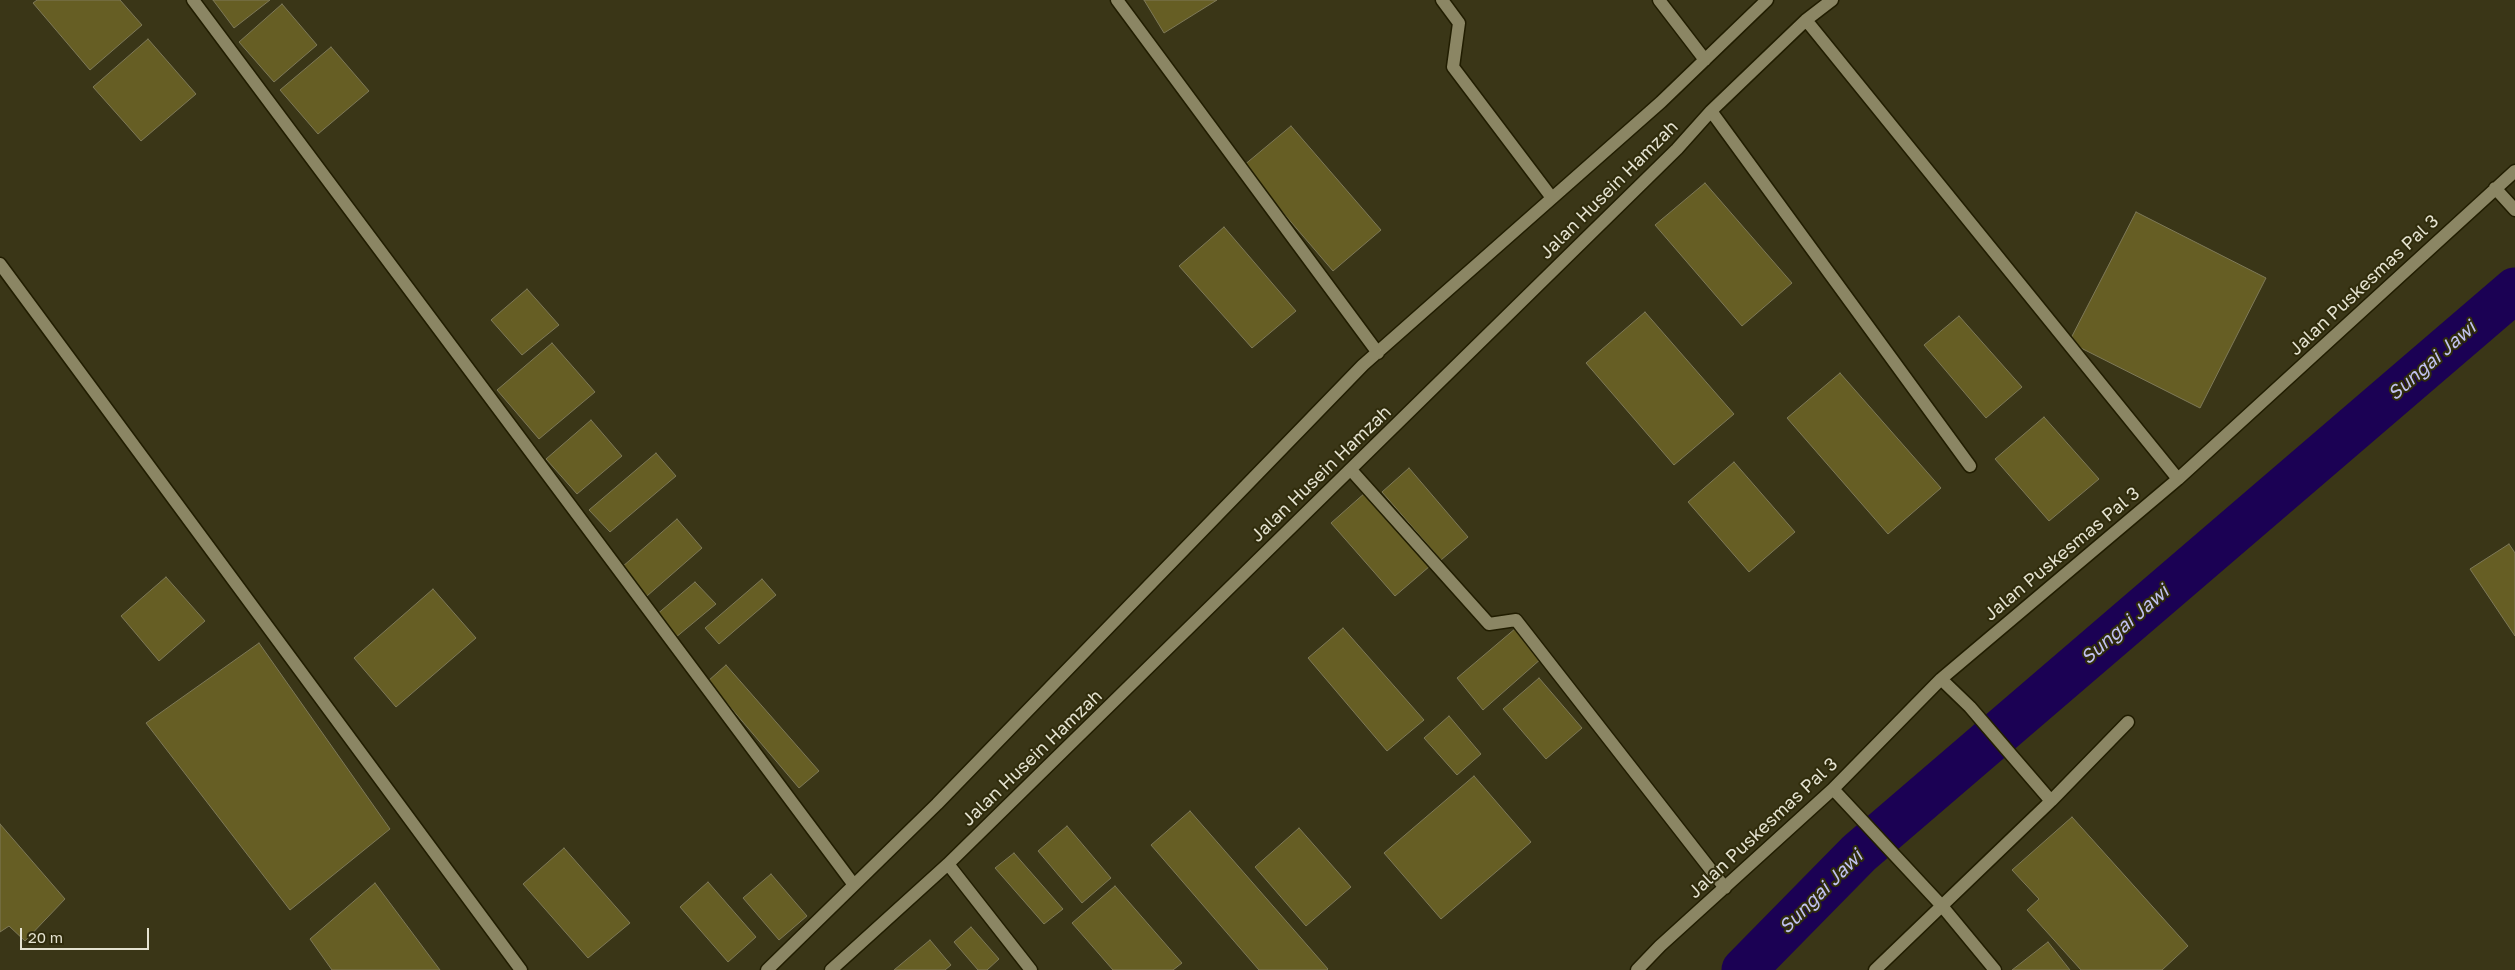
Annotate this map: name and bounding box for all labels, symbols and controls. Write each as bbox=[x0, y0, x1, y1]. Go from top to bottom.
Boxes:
street label: Jalan Husein Hamzah bbox=[1535, 116, 1683, 264]
street label: Jalan Puskesmas Pal 3 bbox=[2285, 210, 2443, 360]
water label: Sungai Jawi bbox=[2383, 317, 2481, 405]
street label: Jalan Husein Hamzah bbox=[1246, 401, 1396, 547]
street label: Jalan Puskesmas Pal 3 bbox=[1980, 483, 2144, 625]
water label: Sungai Jawi bbox=[2076, 581, 2174, 669]
street label: Jalan Husein Hamzah bbox=[957, 685, 1107, 831]
street label: Jalan Puskesmas Pal 3 bbox=[1684, 753, 1842, 903]
water label: Sungai Jawi bbox=[1774, 845, 1868, 939]
scale bar bbox=[22, 918, 151, 950]
text: 20 m bbox=[28, 928, 63, 946]

